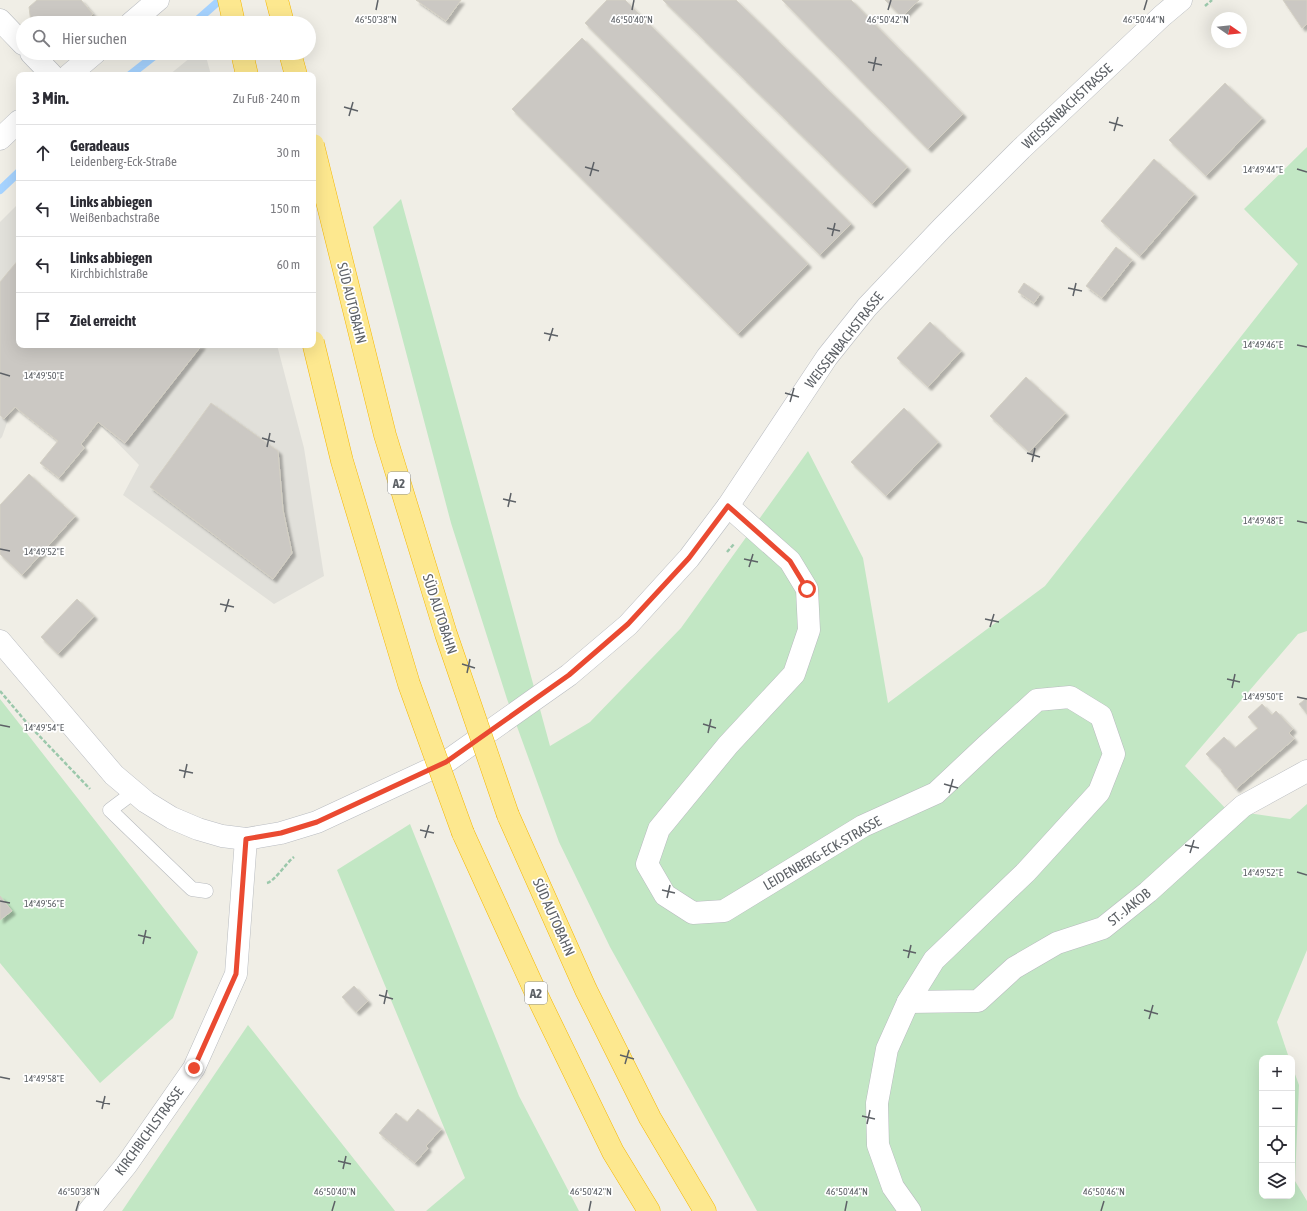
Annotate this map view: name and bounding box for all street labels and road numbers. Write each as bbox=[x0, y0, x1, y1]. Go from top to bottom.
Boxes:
street label: WEISSENBACHSTRASSE bbox=[1019, 60, 1115, 152]
street label: SÜD AUTOBAHN bbox=[334, 261, 370, 345]
street label: WEISSENBACHSTRASSE bbox=[802, 289, 886, 391]
road number: A2 bbox=[388, 472, 410, 494]
street label: SÜD AUTOBAHN bbox=[420, 572, 460, 656]
street label: LEIDENBERG-ECK-STRASSE bbox=[760, 813, 884, 893]
street label: SÜD AUTOBAHN bbox=[530, 876, 578, 958]
street label: ST.-JAKOB bbox=[1105, 885, 1154, 929]
road number: A2 bbox=[525, 982, 547, 1004]
street label: KIRCHBICHLSTRASSE bbox=[112, 1084, 186, 1178]

